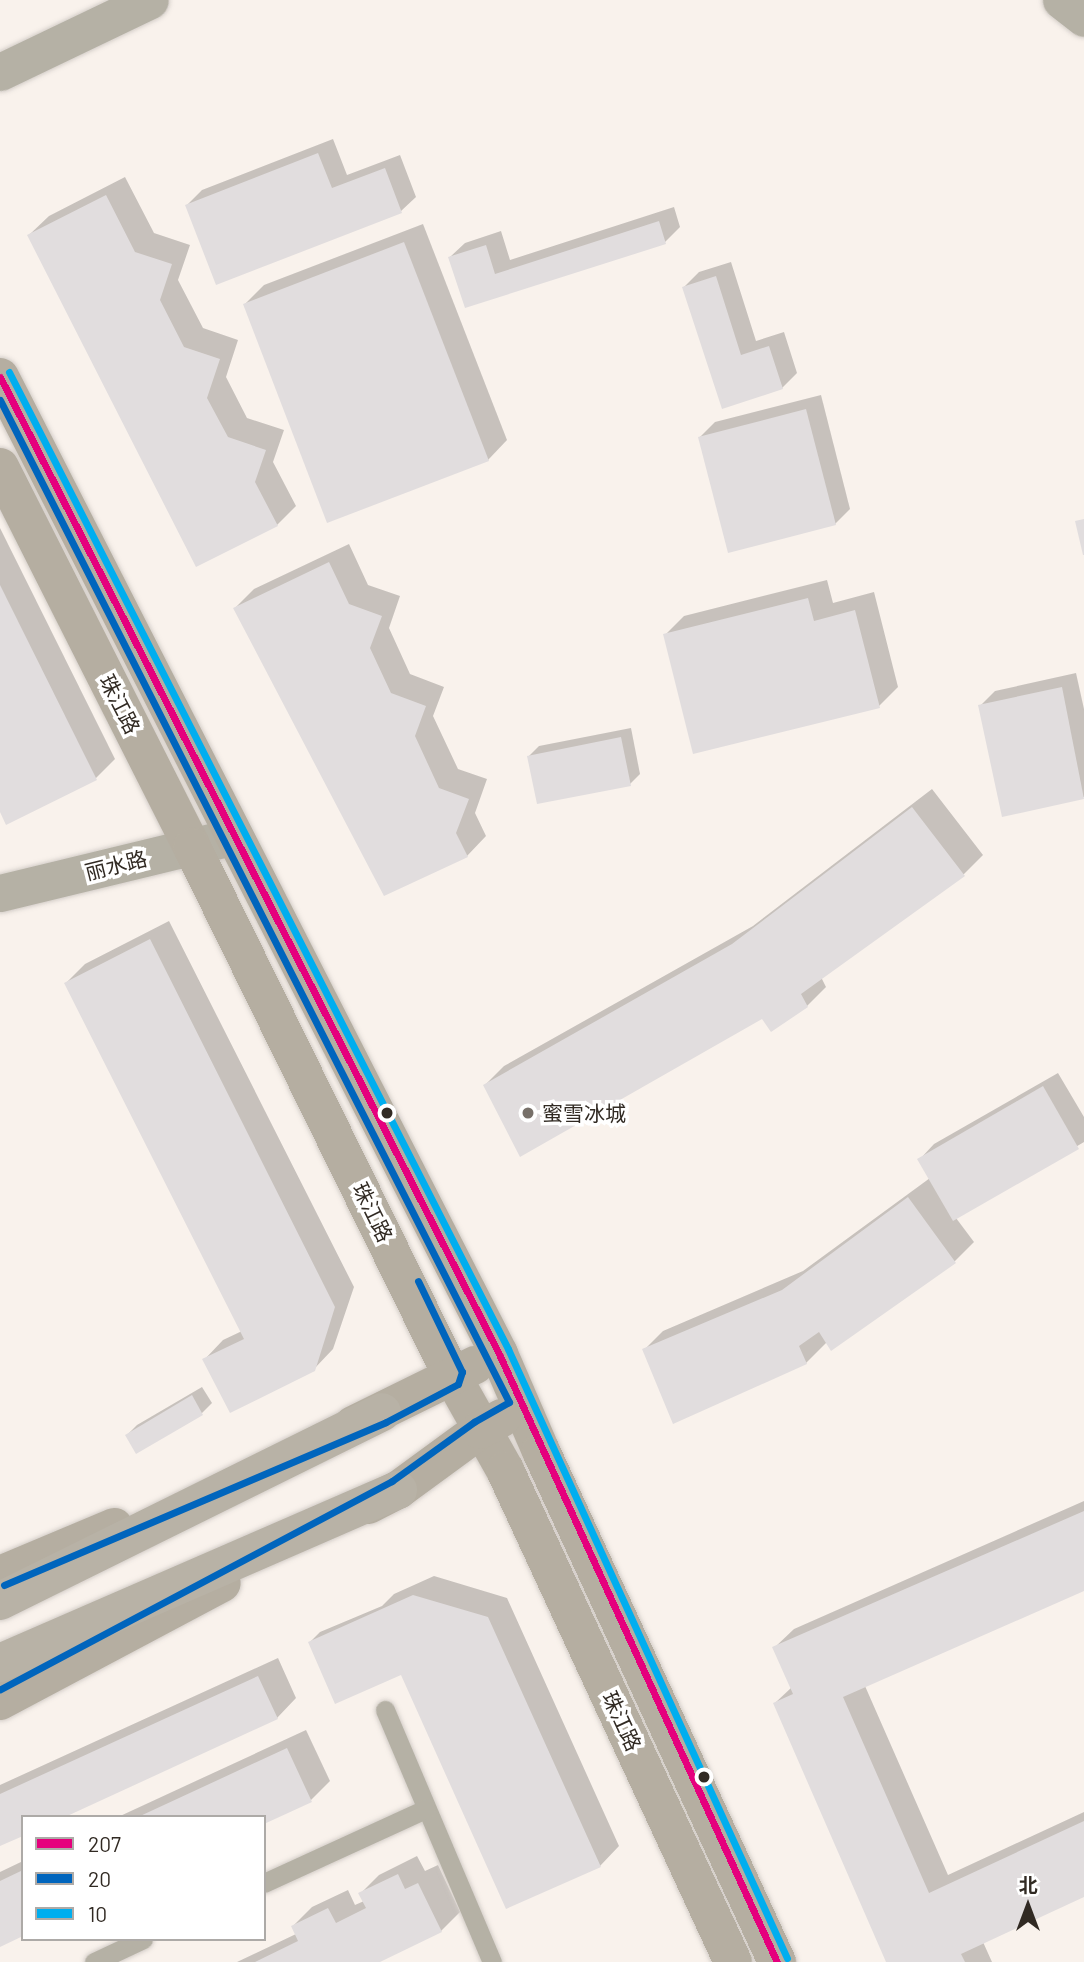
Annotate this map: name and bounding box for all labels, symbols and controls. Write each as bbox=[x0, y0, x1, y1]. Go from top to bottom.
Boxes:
street label: 珠江路 bbox=[94, 670, 146, 738]
street label: 丽水路 bbox=[82, 845, 150, 885]
place label: 蜜雪冰城 bbox=[542, 1100, 626, 1126]
marker: 蜜雪冰城 bbox=[520, 1105, 536, 1121]
unlabelled marker bbox=[380, 1106, 394, 1120]
street label: 珠江路 bbox=[348, 1178, 398, 1246]
street label: 珠江路 bbox=[597, 1687, 647, 1755]
unlabelled marker bbox=[697, 1770, 711, 1784]
legend bbox=[21, 1815, 266, 1941]
text: 207 bbox=[88, 1831, 121, 1856]
text: 20 bbox=[88, 1866, 111, 1891]
north arrow bbox=[993, 1871, 1063, 1941]
text: 北 bbox=[1018, 1873, 1038, 1896]
text: 10 bbox=[88, 1901, 107, 1926]

